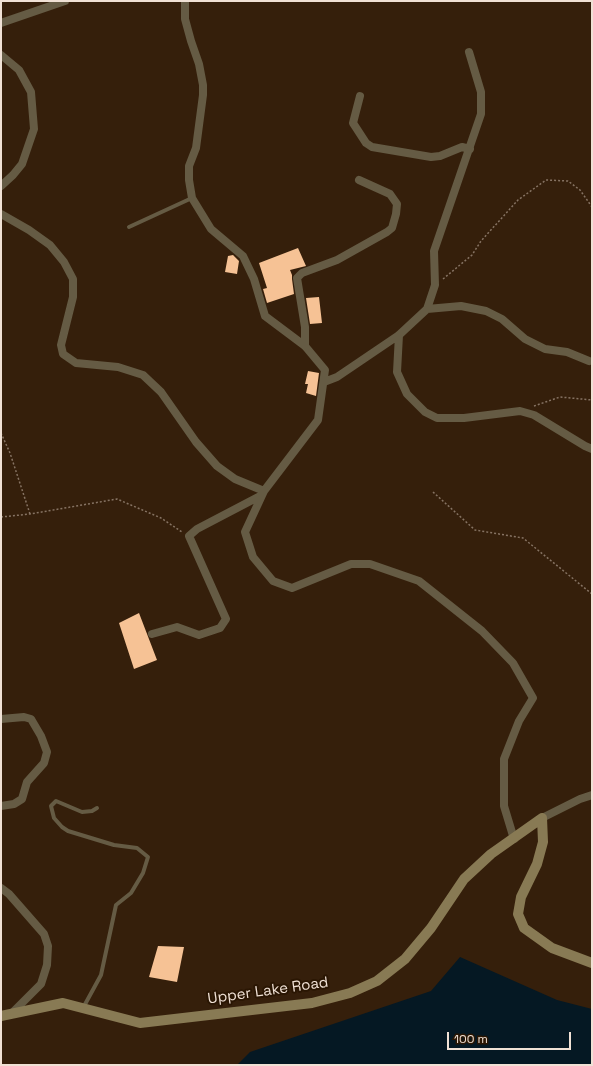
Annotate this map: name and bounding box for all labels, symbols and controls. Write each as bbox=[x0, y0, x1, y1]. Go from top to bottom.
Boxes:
street label: Upper Lake Road bbox=[206, 974, 330, 1008]
scale bar bbox=[449, 1024, 573, 1050]
text: 100 m bbox=[454, 1031, 488, 1047]

